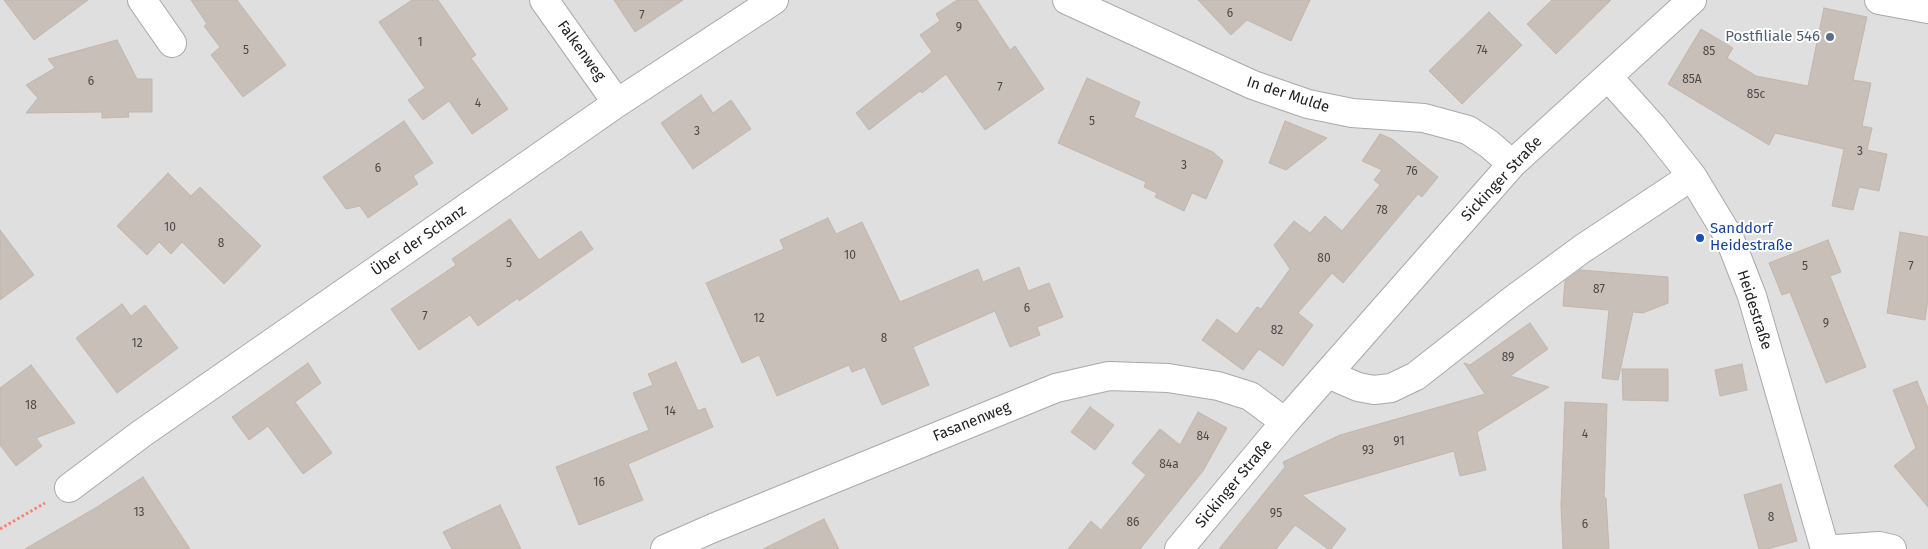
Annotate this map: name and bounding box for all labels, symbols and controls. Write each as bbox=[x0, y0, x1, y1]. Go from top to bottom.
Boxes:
house number: 6 bbox=[1227, 7, 1233, 21]
house number: 7 bbox=[639, 9, 645, 23]
street label: Falkenweg bbox=[553, 17, 609, 85]
house number: 9 bbox=[956, 21, 962, 35]
place label: Postfiliale 546 bbox=[1725, 28, 1820, 46]
marker: Postfiliale 546 bbox=[1824, 31, 1836, 43]
house number: 1 bbox=[417, 36, 423, 50]
house number: 5 bbox=[243, 44, 249, 58]
house number: 74 bbox=[1476, 44, 1488, 58]
house number: 85 bbox=[1703, 45, 1715, 59]
street label: In der Mulde bbox=[1244, 73, 1332, 117]
house number: 85A bbox=[1682, 73, 1702, 87]
house number: 6 bbox=[88, 75, 94, 89]
house number: 7 bbox=[997, 81, 1003, 95]
house number: 85c bbox=[1747, 88, 1765, 102]
house number: 4 bbox=[475, 97, 481, 111]
house number: 5 bbox=[1089, 115, 1095, 129]
house number: 3 bbox=[694, 125, 700, 139]
street label: Sickinger Straße bbox=[1458, 133, 1546, 225]
house number: 3 bbox=[1857, 145, 1863, 159]
house number: 3 bbox=[1181, 159, 1187, 173]
house number: 6 bbox=[375, 162, 381, 176]
house number: 76 bbox=[1406, 165, 1418, 179]
street label: Über der Schanz bbox=[368, 202, 470, 280]
house number: 78 bbox=[1376, 204, 1388, 218]
place label: Sanddorf Heidestraße bbox=[1710, 220, 1793, 255]
house number: 10 bbox=[164, 221, 176, 235]
marker: Sanddorf Heidestraße bbox=[1694, 232, 1706, 244]
house number: 8 bbox=[218, 237, 224, 251]
house number: 10 bbox=[844, 249, 856, 263]
house number: 80 bbox=[1317, 252, 1331, 266]
house number: 5 bbox=[506, 257, 512, 271]
house number: 5 bbox=[1802, 260, 1808, 274]
house number: 7 bbox=[1908, 260, 1914, 274]
street label: Heidestraße bbox=[1733, 268, 1775, 352]
house number: 87 bbox=[1593, 283, 1605, 297]
house number: 6 bbox=[1024, 302, 1030, 316]
house number: 7 bbox=[422, 310, 428, 324]
house number: 12 bbox=[753, 312, 765, 326]
house number: 9 bbox=[1823, 317, 1829, 331]
house number: 82 bbox=[1271, 324, 1283, 338]
house number: 8 bbox=[881, 332, 887, 346]
house number: 12 bbox=[131, 337, 143, 351]
house number: 89 bbox=[1502, 351, 1514, 365]
street label: Fasanenweg bbox=[931, 398, 1013, 446]
house number: 18 bbox=[25, 399, 37, 413]
house number: 14 bbox=[664, 405, 676, 419]
house number: 4 bbox=[1582, 428, 1588, 442]
house number: 84 bbox=[1197, 430, 1209, 444]
house number: 91 bbox=[1393, 435, 1405, 449]
street label: Sickinger Straße bbox=[1192, 436, 1276, 532]
house number: 93 bbox=[1362, 444, 1374, 458]
house number: 84a bbox=[1159, 458, 1179, 472]
house number: 16 bbox=[593, 476, 605, 490]
house number: 13 bbox=[133, 506, 145, 520]
house number: 95 bbox=[1270, 507, 1282, 521]
house number: 8 bbox=[1768, 511, 1774, 525]
house number: 86 bbox=[1126, 516, 1140, 530]
house number: 6 bbox=[1582, 518, 1588, 532]

